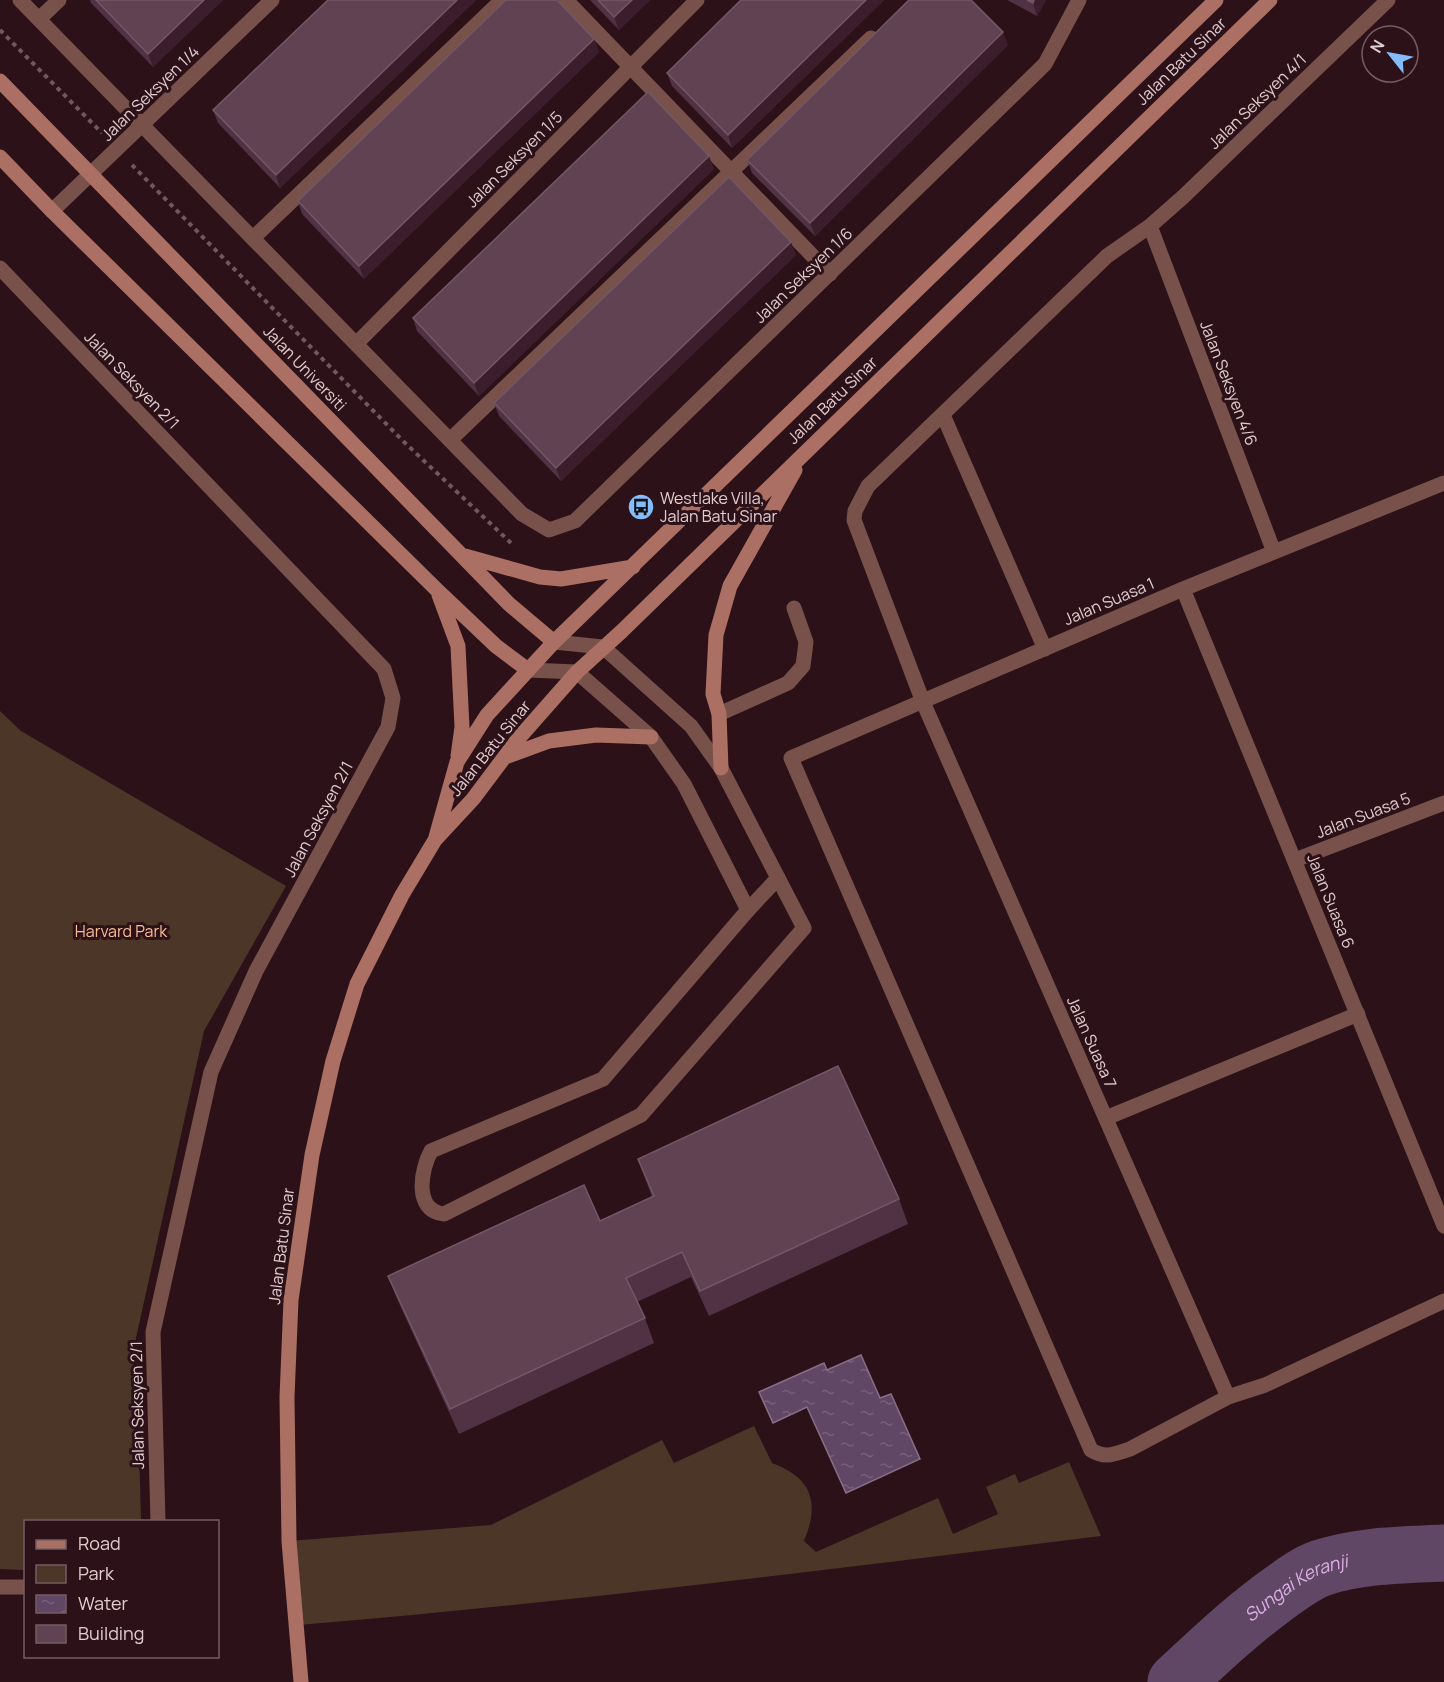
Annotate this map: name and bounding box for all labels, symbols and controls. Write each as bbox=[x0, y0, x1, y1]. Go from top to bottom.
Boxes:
street label: Jalan Batu Sinar bbox=[1131, 12, 1231, 110]
north arrow bbox=[1360, 24, 1420, 84]
text: N bbox=[1365, 36, 1390, 57]
street label: Jalan Seksyen 1/4 bbox=[96, 40, 204, 146]
street label: Jalan Seksyen 4/1 bbox=[1203, 48, 1311, 154]
street label: Jalan Seksyen 1/5 bbox=[461, 106, 567, 212]
street label: Jalan Seksyen 1/6 bbox=[749, 222, 857, 328]
street label: Jalan Seksyen 4/6 bbox=[1195, 317, 1263, 449]
street label: Jalan Universiti bbox=[259, 320, 351, 416]
street label: Jalan Seksyen 2/1 bbox=[80, 326, 184, 434]
street label: Jalan Batu Sinar bbox=[782, 351, 882, 449]
place label: Westlake Villa, Jalan Batu Sinar bbox=[660, 487, 777, 527]
bus stop icon: Westlake Villa, Jalan Batu Sinar bbox=[626, 492, 656, 522]
street label: Jalan Suasa 1 bbox=[1060, 572, 1158, 630]
street label: Jalan Batu Sinar bbox=[445, 695, 536, 800]
street label: Jalan Seksyen 2/1 bbox=[278, 757, 358, 881]
street label: Jalan Suasa 5 bbox=[1313, 787, 1413, 843]
street label: Jalan Suasa 6 bbox=[1302, 850, 1360, 952]
park label: Harvard Park bbox=[75, 920, 168, 942]
street label: Jalan Suasa 7 bbox=[1062, 993, 1122, 1091]
street label: Jalan Batu Sinar bbox=[263, 1186, 299, 1306]
street label: Jalan Seksyen 2/1 bbox=[125, 1341, 149, 1469]
legend bbox=[24, 1520, 219, 1658]
text: Road bbox=[78, 1531, 121, 1555]
water label: Sungai Keranji bbox=[1239, 1548, 1352, 1627]
text: Park bbox=[78, 1561, 115, 1585]
text: Water bbox=[78, 1591, 128, 1615]
text: Building bbox=[78, 1621, 144, 1645]

